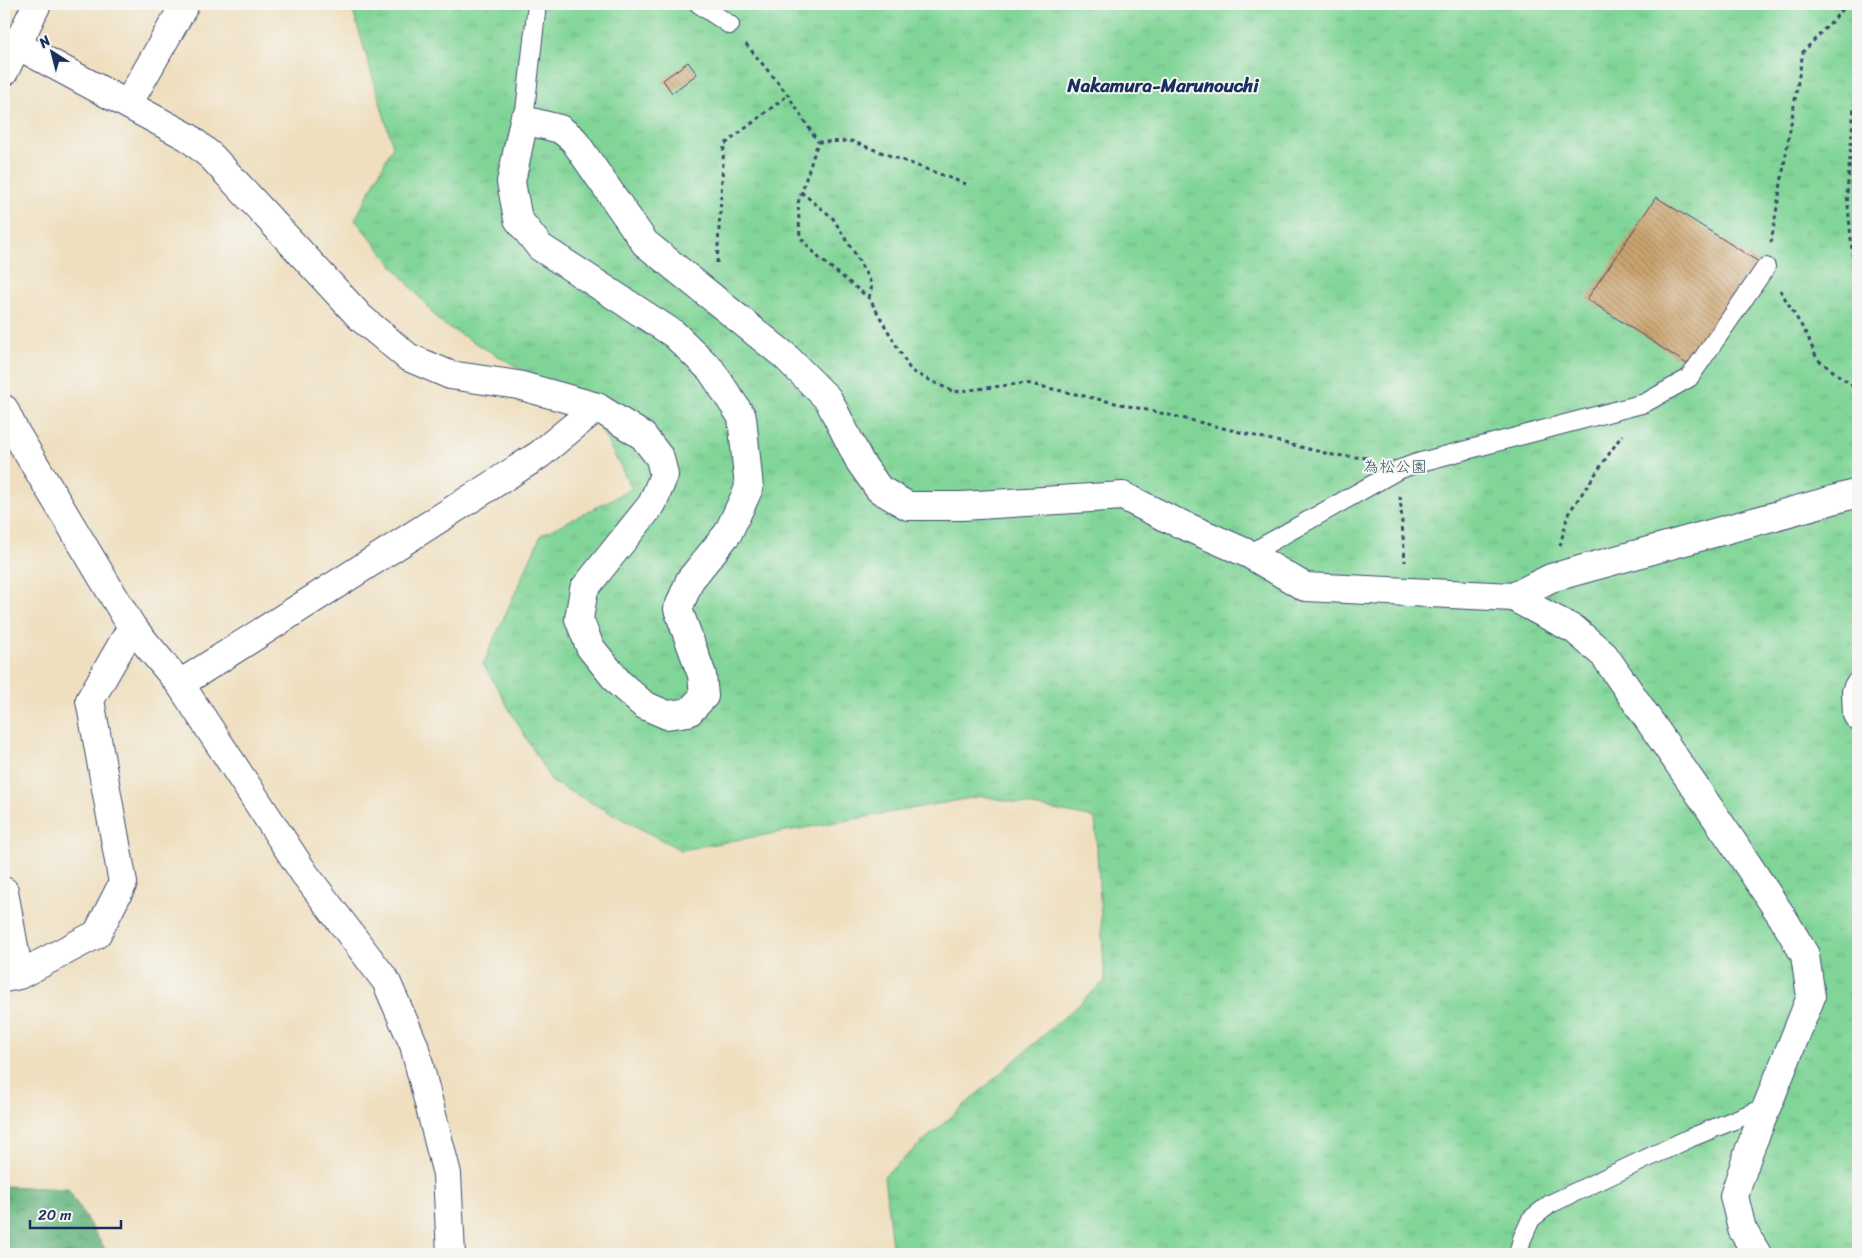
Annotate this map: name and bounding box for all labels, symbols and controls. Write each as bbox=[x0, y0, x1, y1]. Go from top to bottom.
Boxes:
north arrow bbox=[28, 28, 78, 78]
text: N bbox=[33, 29, 56, 55]
district label: Nakamura-Marunouchi bbox=[1066, 69, 1259, 102]
park label: 為松公園 bbox=[1363, 452, 1427, 481]
scale bar bbox=[30, 1198, 121, 1230]
text: 20 m bbox=[38, 1202, 72, 1228]

